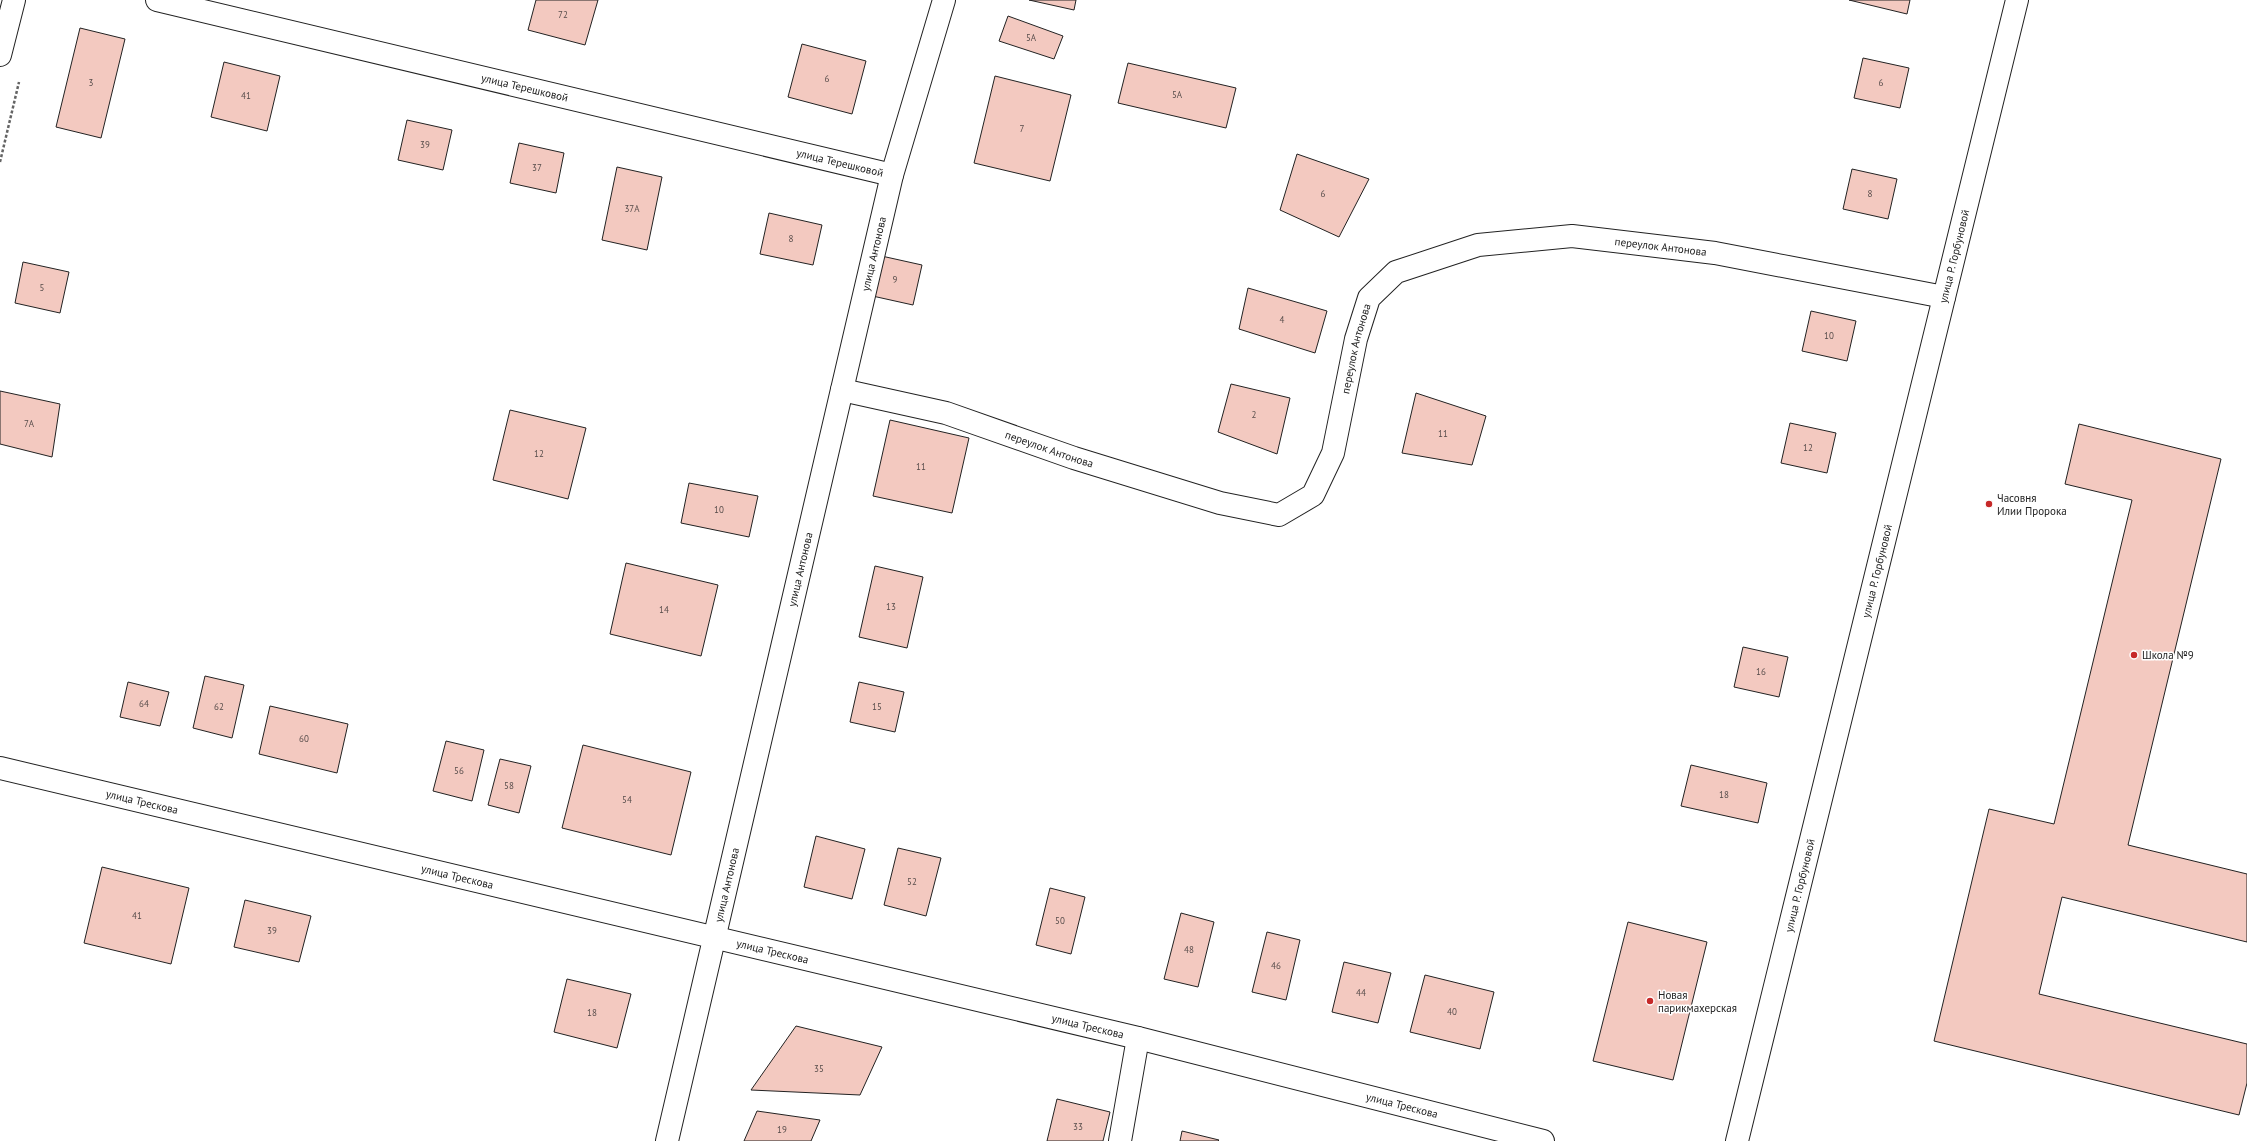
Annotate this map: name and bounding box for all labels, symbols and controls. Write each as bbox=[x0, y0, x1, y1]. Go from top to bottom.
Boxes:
house number: 72 bbox=[558, 9, 568, 20]
house number: 5А bbox=[1026, 32, 1037, 43]
street label: улица Терешковой bbox=[480, 70, 570, 105]
house number: 6 bbox=[825, 73, 830, 84]
house number: 3 bbox=[89, 77, 94, 88]
house number: 6 bbox=[1879, 77, 1884, 88]
house number: 5А bbox=[1172, 89, 1183, 100]
house number: 41 bbox=[241, 90, 251, 101]
house number: 7 bbox=[1020, 123, 1025, 134]
house number: 39 bbox=[420, 139, 430, 150]
street label: улица Терешковой bbox=[795, 145, 885, 180]
house number: 37 bbox=[532, 162, 542, 173]
house number: 6 bbox=[1321, 188, 1326, 199]
house number: 8 bbox=[1868, 188, 1873, 199]
house number: 37А bbox=[624, 203, 640, 214]
street label: улица Р. Горбуновой bbox=[1936, 208, 1972, 304]
street label: улица Антонова bbox=[858, 215, 889, 292]
house number: 8 bbox=[789, 233, 794, 244]
street label: переулок Антонова bbox=[1614, 234, 1707, 259]
house number: 9 bbox=[893, 274, 898, 285]
house number: 5 bbox=[40, 282, 45, 293]
street label: переулок Антонова bbox=[1338, 302, 1374, 395]
house number: 4 bbox=[1280, 314, 1285, 325]
house number: 10 bbox=[1824, 330, 1834, 341]
house number: 2 bbox=[1252, 409, 1257, 420]
house number: 7А bbox=[24, 418, 35, 429]
street label: переулок Антонова bbox=[1003, 427, 1095, 471]
house number: 11 bbox=[1438, 428, 1448, 439]
house number: 12 bbox=[1803, 442, 1813, 453]
house number: 12 bbox=[534, 448, 544, 459]
house number: 11 bbox=[916, 461, 926, 472]
place label: Часовня Илии Пророка bbox=[1997, 491, 2067, 518]
marker: Часовня Илии Пророка bbox=[1984, 499, 1994, 509]
house number: 10 bbox=[714, 504, 724, 515]
street label: улица Р. Горбуновой bbox=[1859, 523, 1895, 619]
street label: улица Антонова bbox=[785, 531, 816, 608]
house number: 13 bbox=[886, 601, 896, 612]
house number: 14 bbox=[659, 604, 669, 615]
place label: Школа №9 bbox=[2142, 648, 2194, 662]
marker: Школа №9 bbox=[2129, 650, 2139, 660]
house number: 16 bbox=[1756, 666, 1766, 677]
house number: 64 bbox=[139, 698, 149, 709]
house number: 62 bbox=[214, 701, 224, 712]
house number: 15 bbox=[872, 701, 882, 712]
house number: 60 bbox=[299, 733, 309, 744]
house number: 56 bbox=[454, 765, 464, 776]
house number: 58 bbox=[504, 780, 514, 791]
street label: улица Трескова bbox=[104, 786, 180, 817]
house number: 18 bbox=[1719, 789, 1729, 800]
house number: 54 bbox=[622, 794, 632, 805]
street label: улица Р. Горбуновой bbox=[1781, 837, 1818, 934]
street label: улица Антонова bbox=[711, 846, 742, 923]
street label: улица Трескова bbox=[420, 861, 495, 892]
house number: 52 bbox=[907, 876, 917, 887]
house number: 41 bbox=[132, 910, 142, 921]
house number: 50 bbox=[1055, 915, 1065, 926]
house number: 39 bbox=[267, 925, 277, 936]
street label: улица Трескова bbox=[735, 936, 810, 967]
house number: 48 bbox=[1184, 944, 1194, 955]
house number: 46 bbox=[1271, 960, 1281, 971]
house number: 44 bbox=[1356, 987, 1366, 998]
place label: Новая парикмахерская bbox=[1658, 988, 1737, 1015]
marker: Новая парикмахерская bbox=[1645, 996, 1655, 1006]
house number: 40 bbox=[1447, 1006, 1457, 1017]
house number: 18 bbox=[587, 1007, 597, 1018]
street label: улица Трескова bbox=[1050, 1011, 1125, 1041]
house number: 35 bbox=[814, 1063, 824, 1074]
street label: улица Трескова bbox=[1364, 1089, 1440, 1121]
house number: 33 bbox=[1073, 1121, 1083, 1132]
house number: 19 bbox=[777, 1124, 787, 1135]

